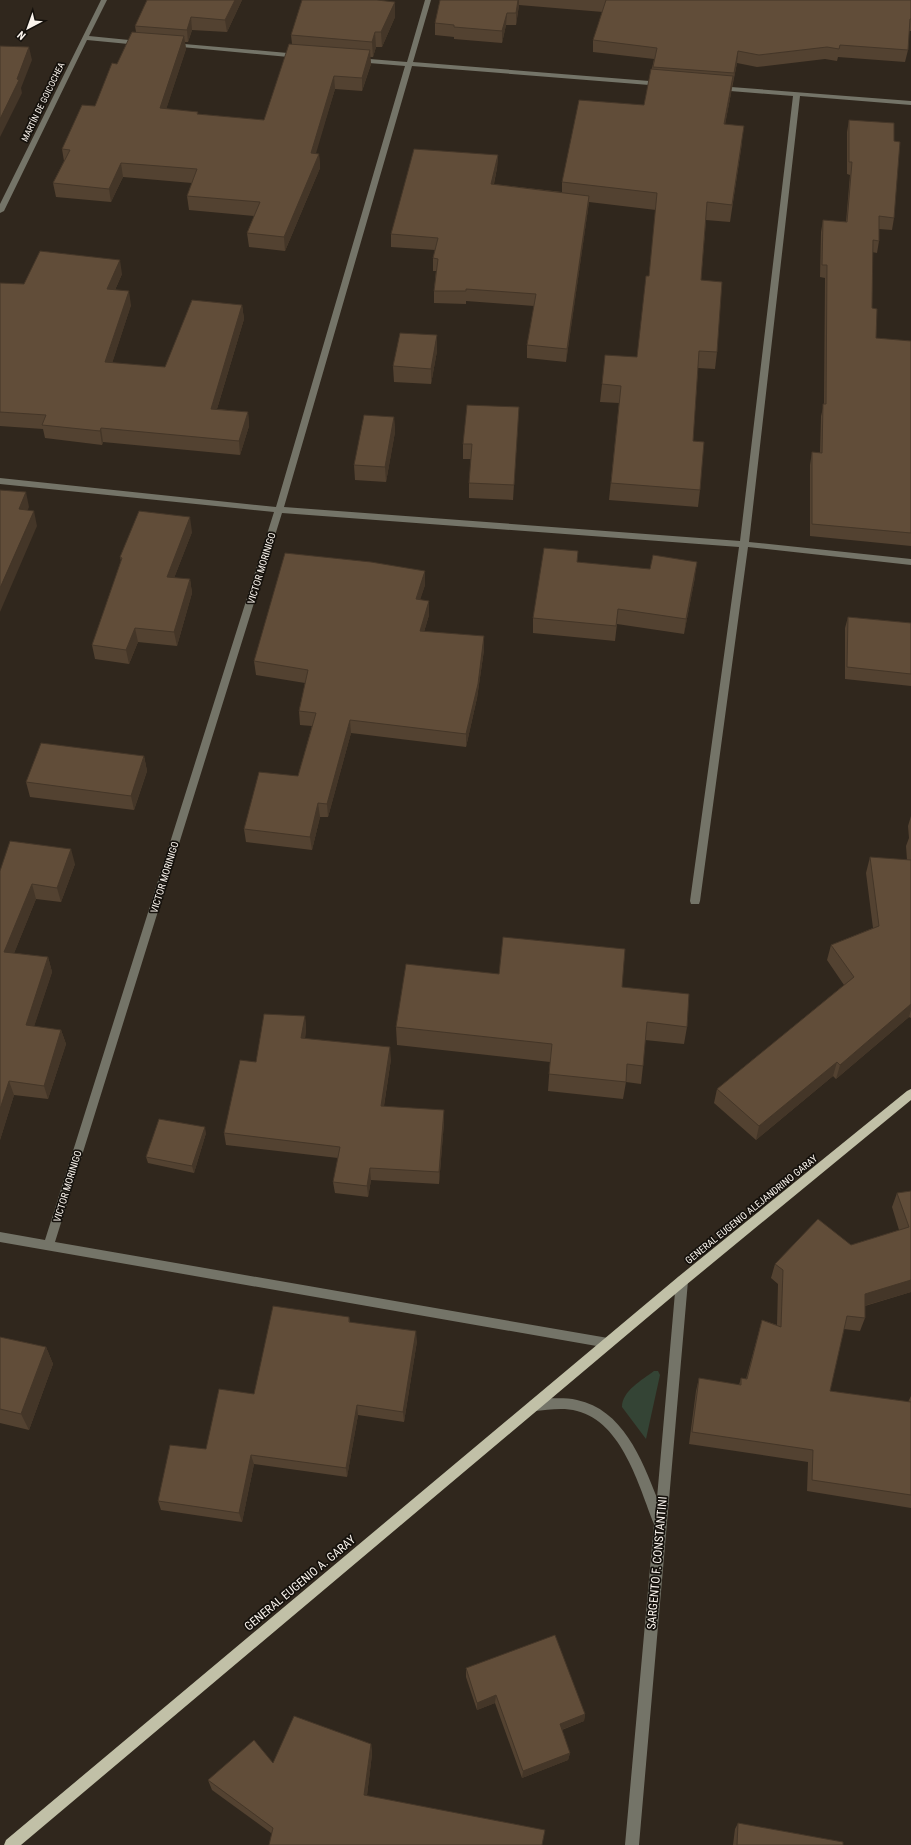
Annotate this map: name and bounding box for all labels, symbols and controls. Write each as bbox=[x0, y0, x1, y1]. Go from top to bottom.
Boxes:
north arrow bbox=[8, 8, 48, 48]
text: N bbox=[15, 28, 29, 42]
street label: MARTÍN DE GOICOCHEA bbox=[19, 60, 66, 143]
street label: VICTOR MORINIGO bbox=[245, 531, 278, 605]
street label: VICTOR MORINIGO bbox=[148, 840, 181, 914]
street label: VICTOR MORINIGO bbox=[51, 1149, 84, 1223]
street label: GENERAL EUGENIO ALEJANDRINO GARAY bbox=[683, 1152, 820, 1266]
street label: SARGENTO F. CONSTANTINI bbox=[644, 1496, 670, 1630]
street label: GENERAL EUGENIO A. GARAY bbox=[242, 1532, 359, 1633]

